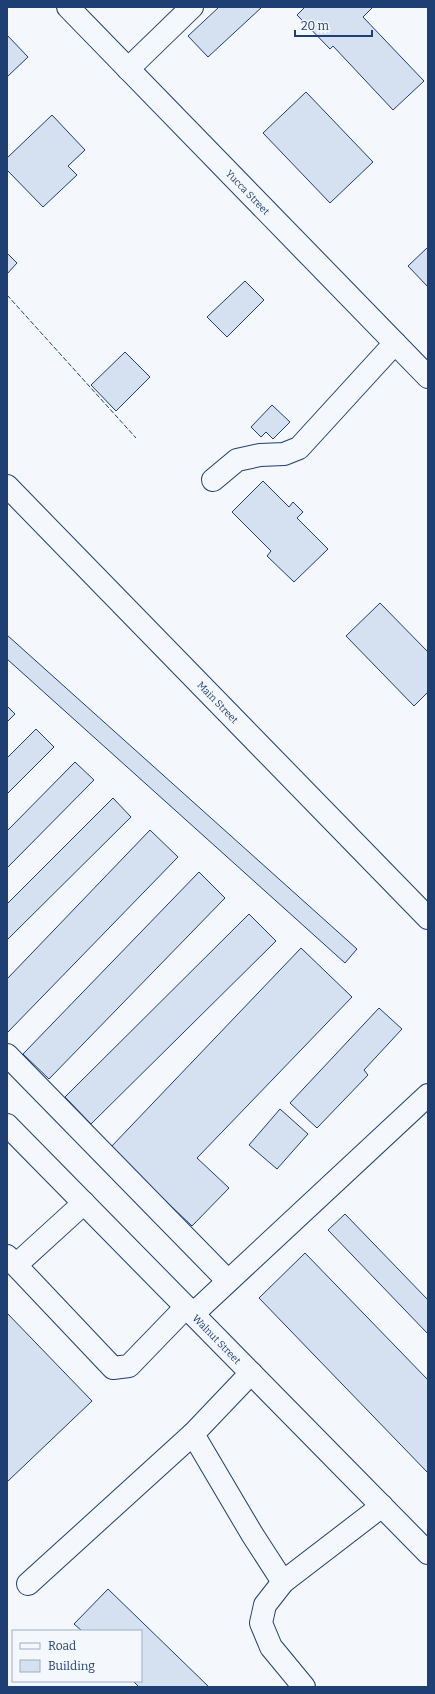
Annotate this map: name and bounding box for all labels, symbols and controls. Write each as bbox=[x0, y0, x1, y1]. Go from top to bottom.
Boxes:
scale bar bbox=[295, 12, 372, 38]
text: 20 m bbox=[301, 19, 330, 33]
street label: Yucca Street bbox=[223, 168, 272, 218]
street label: Main Street bbox=[194, 679, 241, 726]
street label: Walnut Street bbox=[190, 1312, 243, 1367]
legend bbox=[12, 1630, 142, 1682]
text: Road bbox=[48, 1639, 76, 1653]
text: Building bbox=[48, 1659, 95, 1673]

